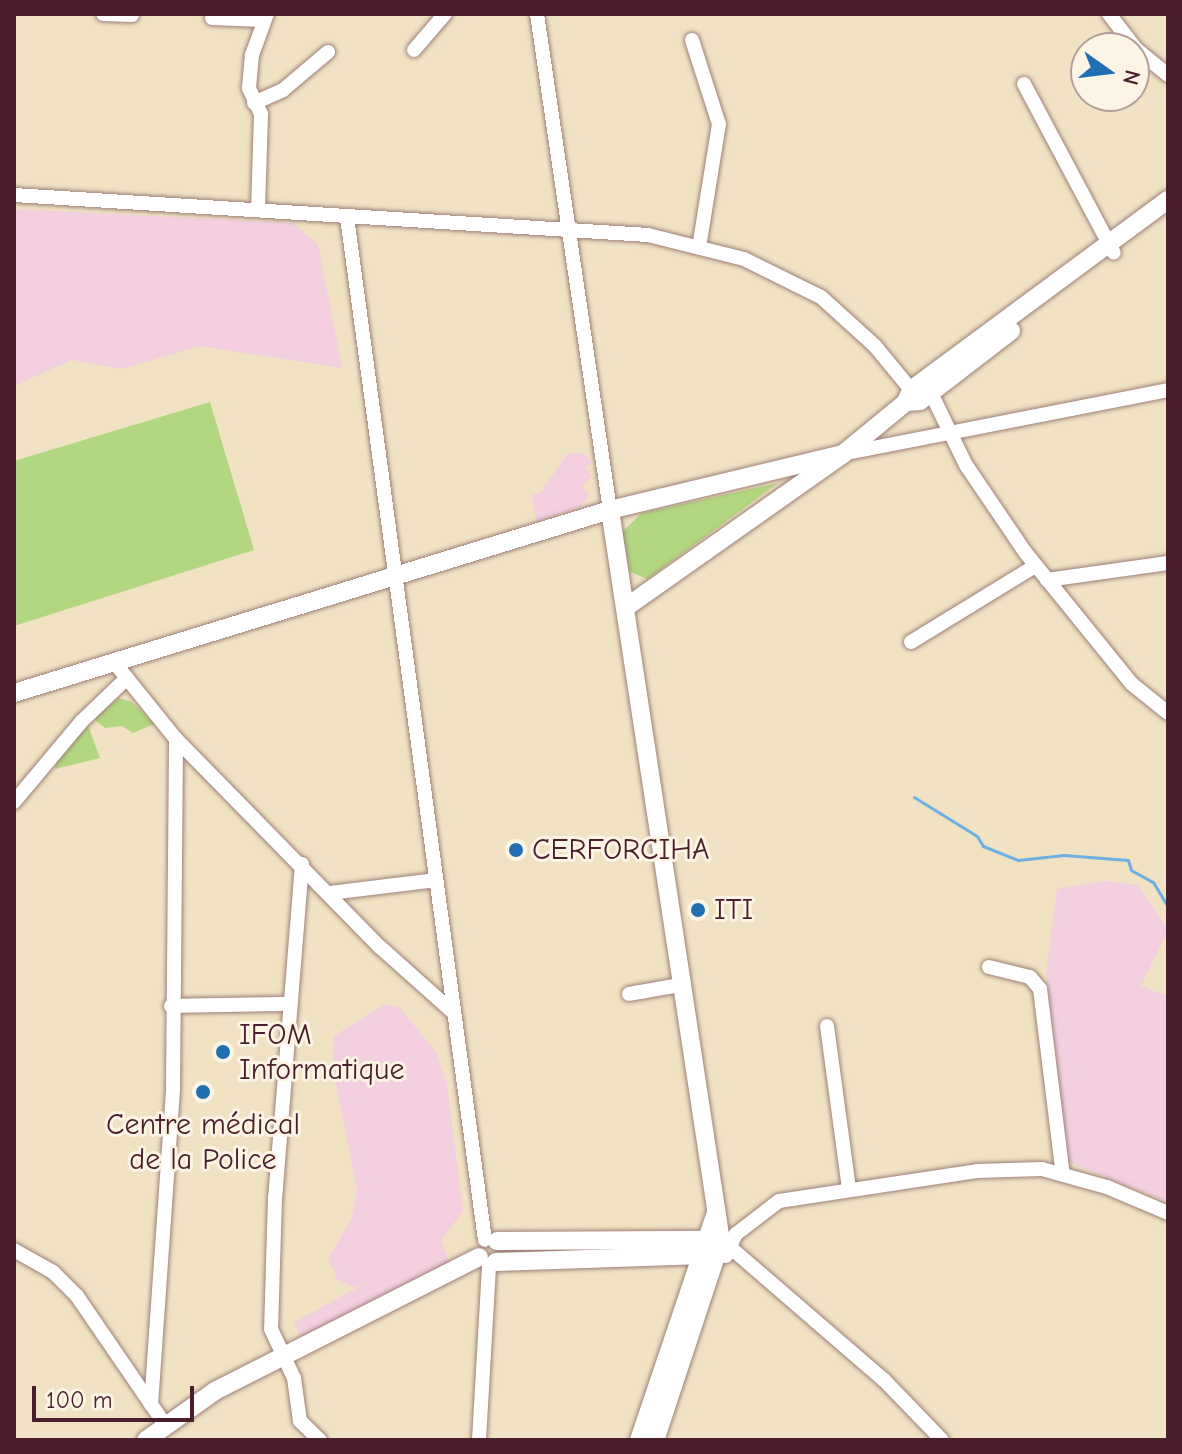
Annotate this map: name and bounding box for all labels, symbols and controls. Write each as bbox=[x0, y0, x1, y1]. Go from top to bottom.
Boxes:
north arrow bbox=[1070, 32, 1150, 112]
text: N bbox=[1117, 67, 1146, 87]
place label: CERFORCIHA bbox=[532, 832, 709, 868]
marker: CERFORCIHA bbox=[507, 841, 525, 859]
place label: ITI bbox=[714, 892, 753, 928]
marker: ITI bbox=[689, 901, 707, 919]
place label: IFOM Informatique bbox=[239, 1017, 404, 1088]
marker: IFOM Informatique bbox=[214, 1043, 232, 1061]
marker: Centre médical de la Police bbox=[192, 1081, 214, 1103]
place label: Centre médical de la Police bbox=[106, 1107, 300, 1178]
scale bar bbox=[36, 1370, 198, 1420]
text: 100 m bbox=[46, 1386, 113, 1414]

